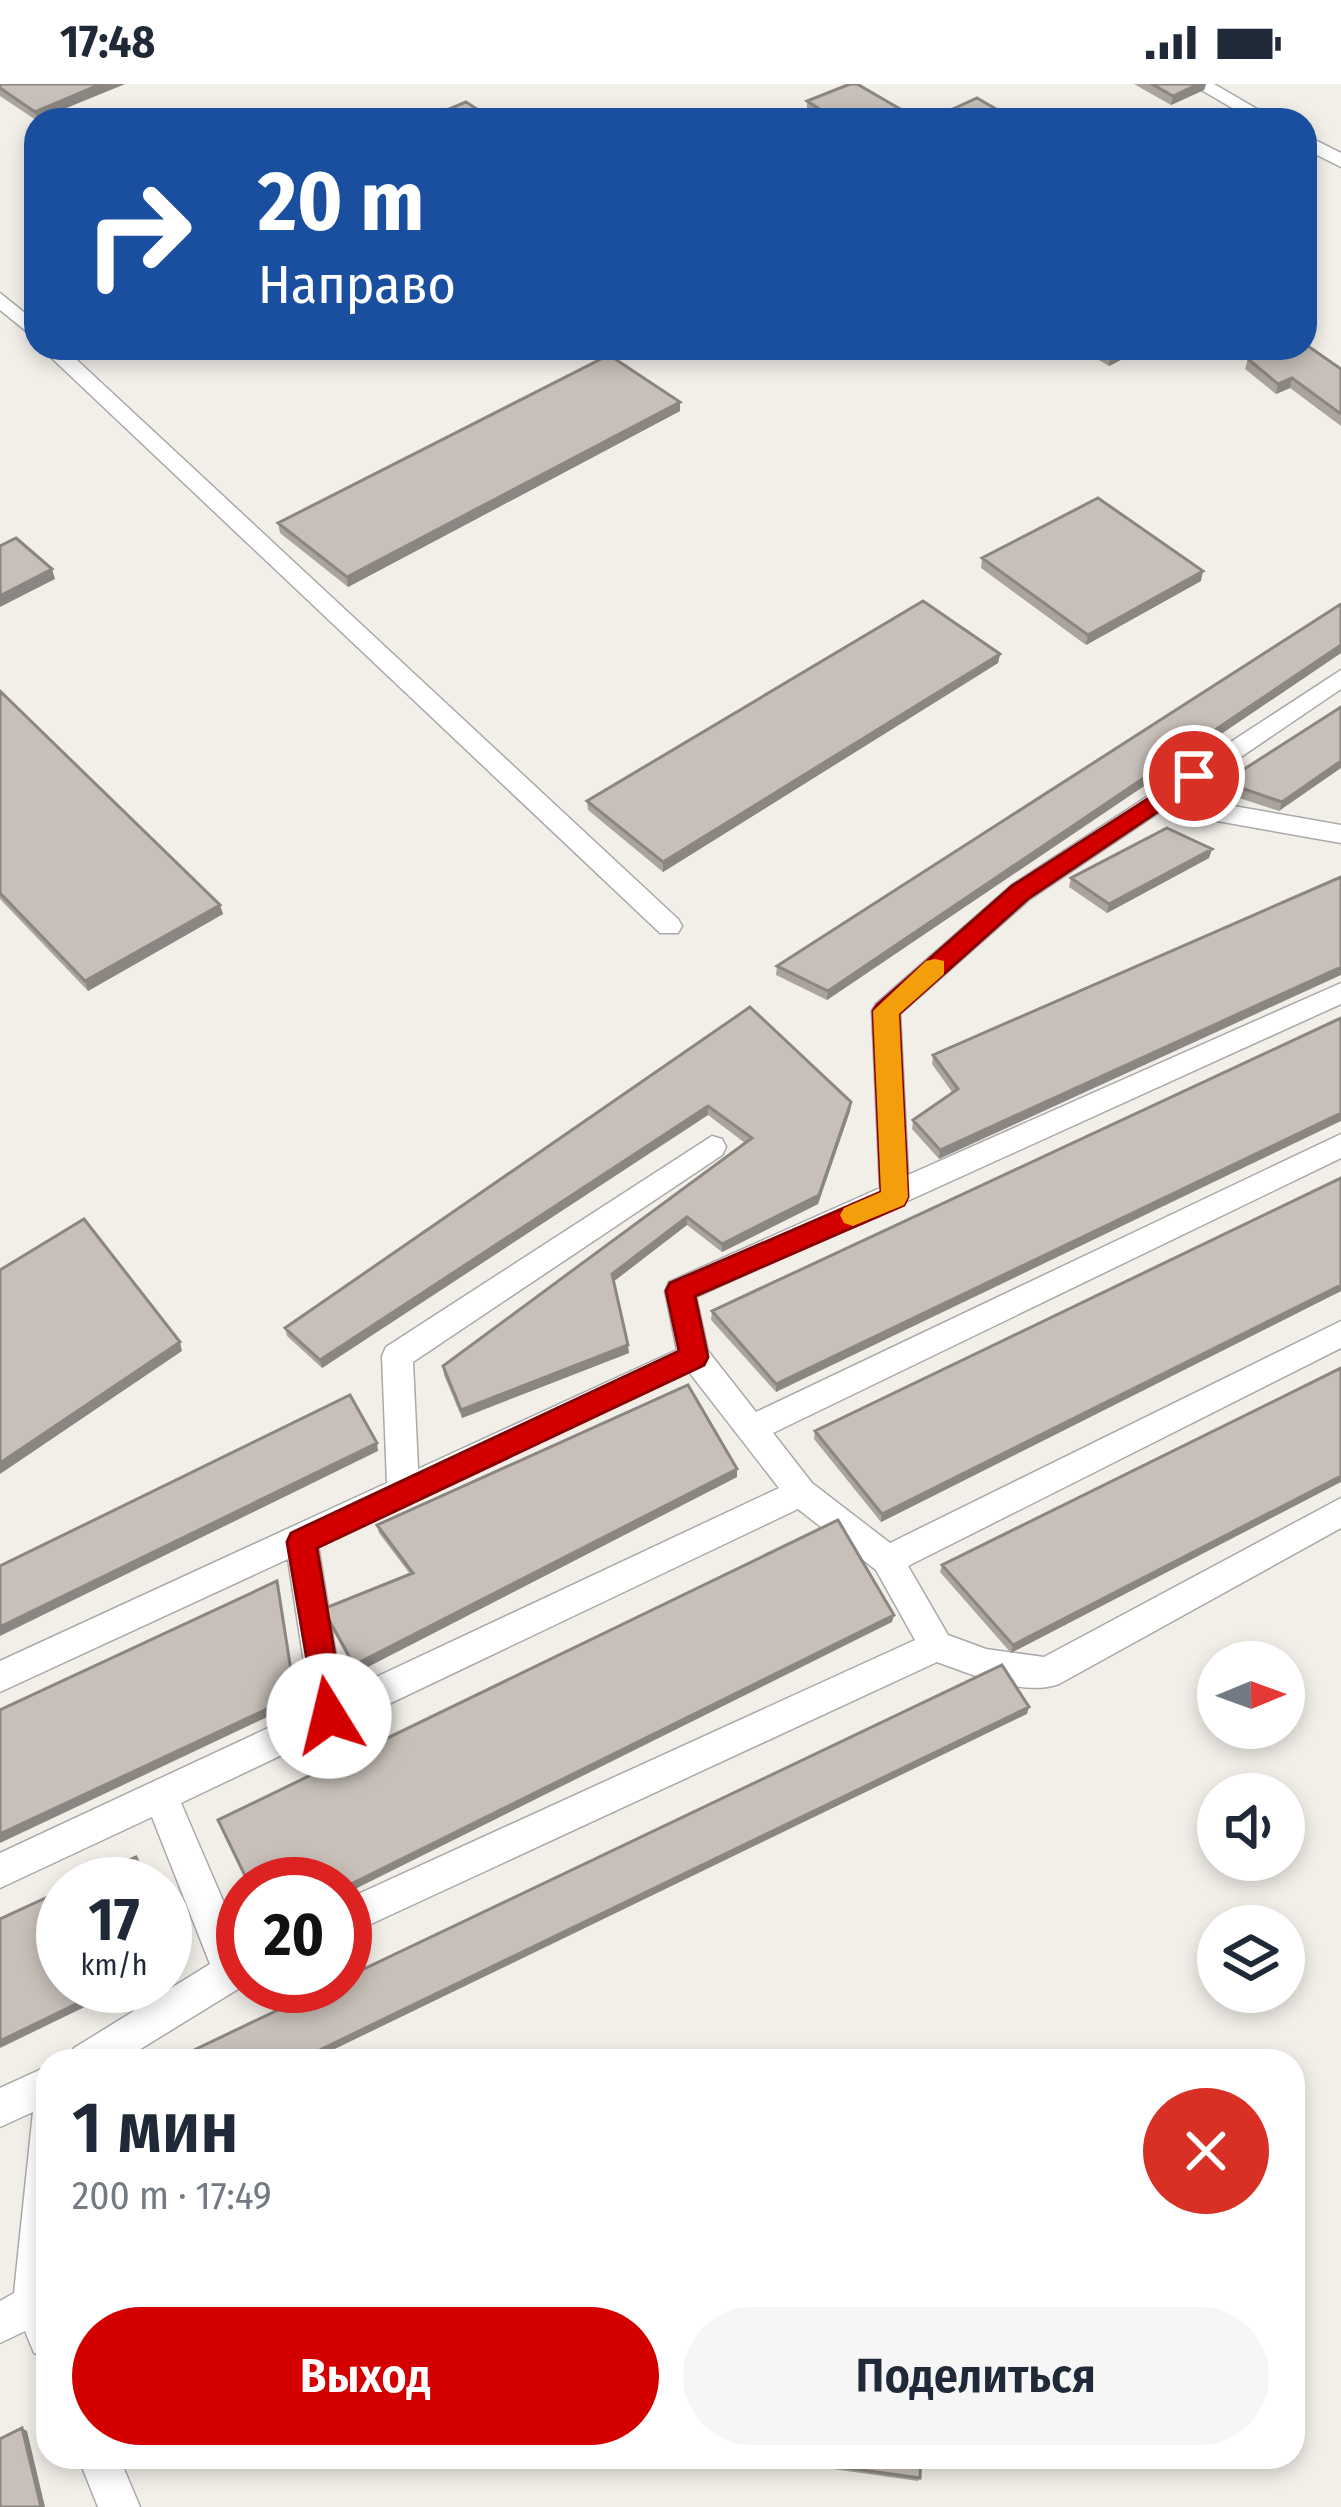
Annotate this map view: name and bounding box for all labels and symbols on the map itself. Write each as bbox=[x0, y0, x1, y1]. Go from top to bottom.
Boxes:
pin bbox=[1143, 725, 1245, 827]
north arrow bbox=[1197, 1641, 1305, 1749]
position arrow bbox=[266, 1653, 392, 1779]
speed limit sign: 20 bbox=[216, 1857, 372, 2013]

